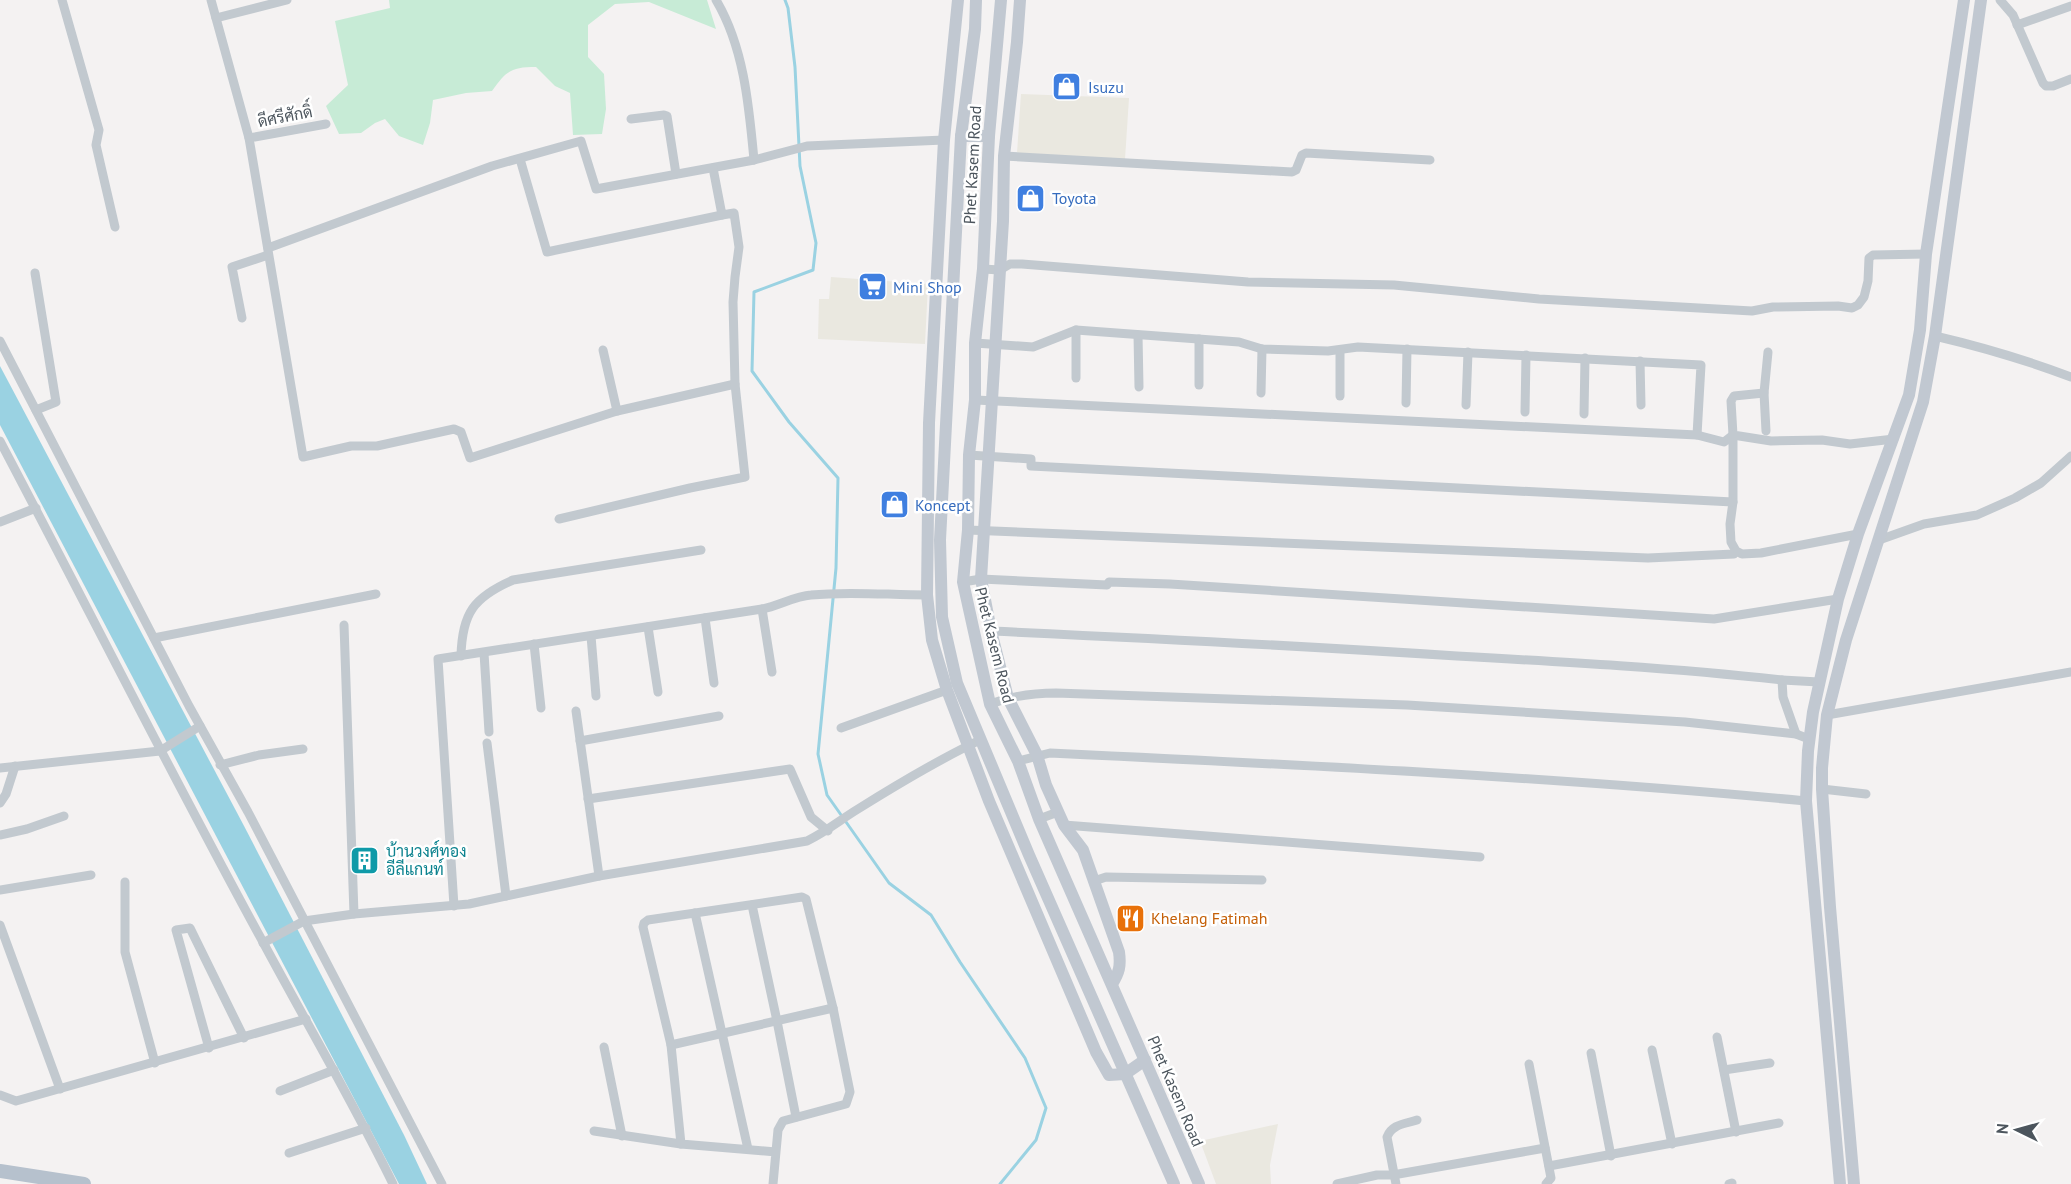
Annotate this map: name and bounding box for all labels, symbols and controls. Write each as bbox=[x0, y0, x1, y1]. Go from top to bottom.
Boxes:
shop icon: Isuzu bbox=[1051, 71, 1083, 103]
place label: Isuzu bbox=[1088, 77, 1124, 97]
street label: ดีศรีศักดิ์ bbox=[255, 97, 314, 131]
street label: Phet Kasem Road bbox=[959, 105, 985, 225]
shop icon: Toyota bbox=[1015, 182, 1047, 214]
place label: Toyota bbox=[1052, 188, 1096, 208]
supermarket icon: Mini Shop bbox=[856, 271, 888, 303]
place label: Mini Shop bbox=[893, 277, 962, 297]
shop icon: Koncept bbox=[878, 489, 910, 521]
place label: Koncept bbox=[915, 495, 971, 515]
street label: Phet Kasem Road bbox=[971, 585, 1019, 705]
place label: บ้านวงศ์ทอง อีลีแกนท์ bbox=[386, 839, 467, 879]
building icon: บ้านวงศ์ทอง อีลีแกนท์ bbox=[349, 844, 381, 876]
restaurant icon: Khelang Fatimah bbox=[1114, 902, 1146, 934]
place label: Khelang Fatimah bbox=[1151, 908, 1267, 928]
street label: Phet Kasem Road bbox=[1144, 1032, 1208, 1150]
north arrow bbox=[1987, 1100, 2047, 1160]
text: N bbox=[1992, 1123, 2012, 1135]

